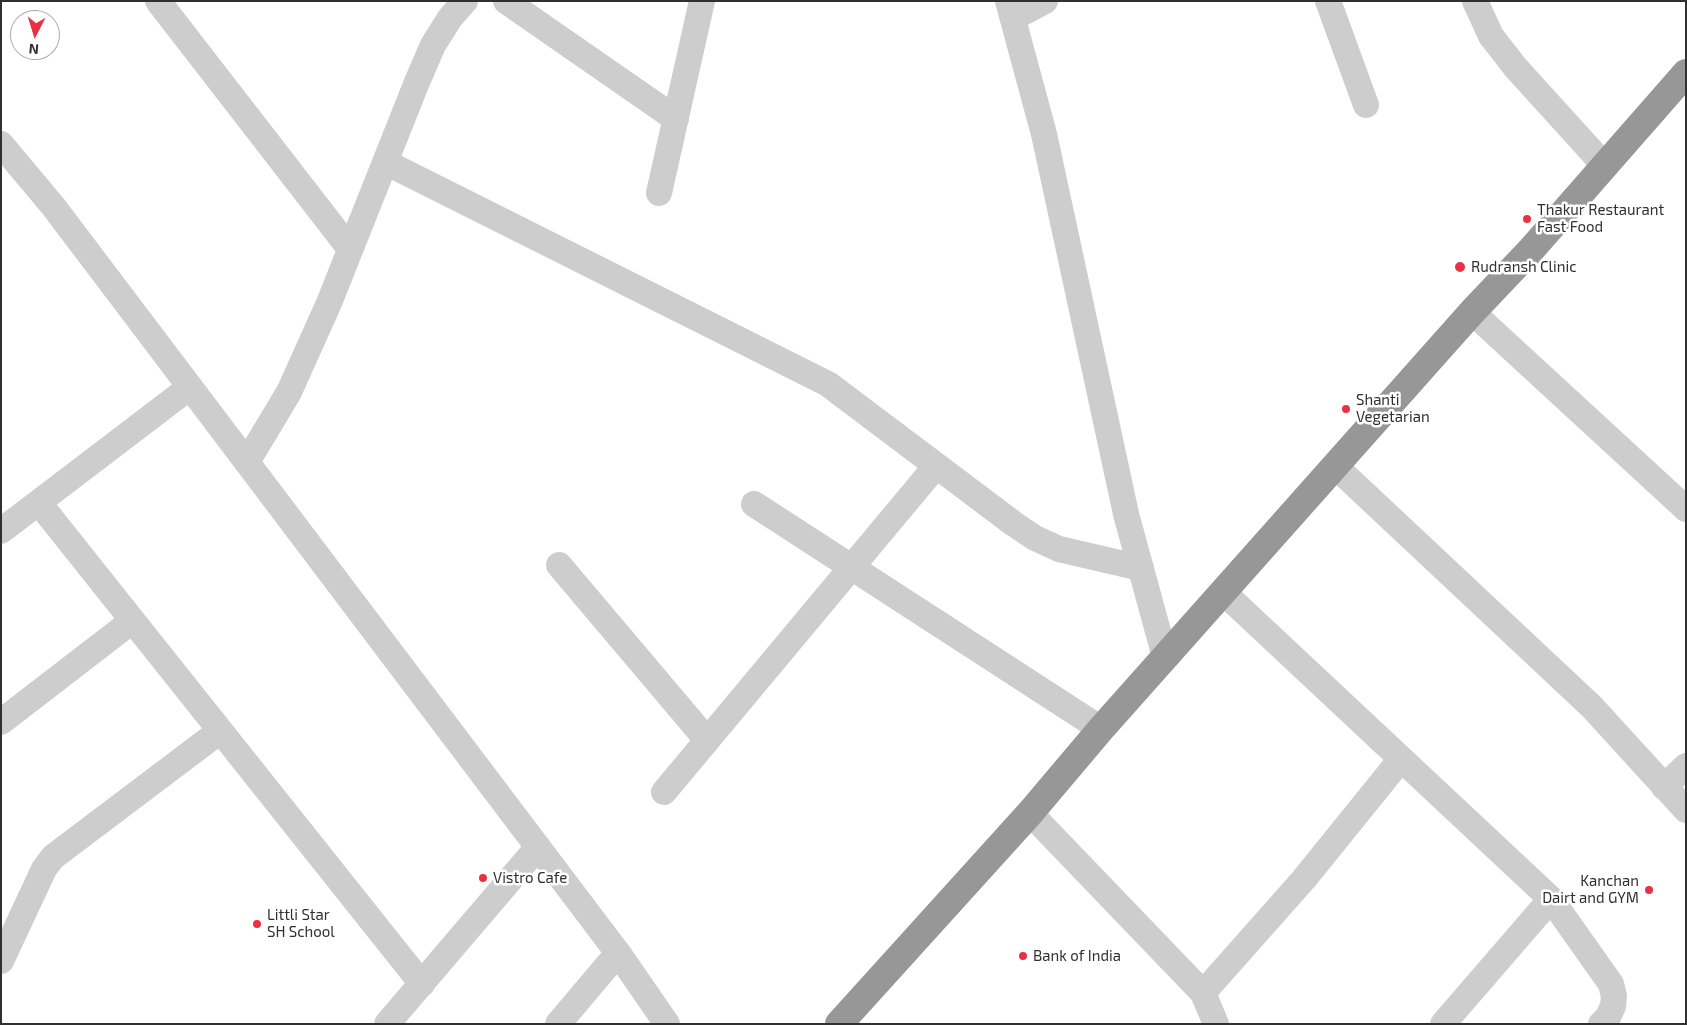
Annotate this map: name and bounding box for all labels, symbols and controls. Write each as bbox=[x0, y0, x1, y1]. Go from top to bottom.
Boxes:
north arrow bbox=[10, 10, 60, 60]
text: N bbox=[28, 41, 40, 58]
place label: Thakur Restaurant Fast Food bbox=[1537, 201, 1664, 236]
marker: Thakur Restaurant Fast Food bbox=[1521, 213, 1533, 225]
place label: Rudransh Clinic bbox=[1471, 258, 1577, 276]
marker: Rudransh Clinic bbox=[1453, 260, 1467, 274]
place label: Shanti Vegetarian bbox=[1356, 391, 1430, 426]
marker: Shanti Vegetarian bbox=[1340, 403, 1352, 415]
place label: Vistro Cafe bbox=[493, 869, 567, 887]
marker: Vistro Cafe bbox=[477, 872, 489, 884]
place label: Kanchan Dairt and GYM bbox=[1542, 872, 1639, 907]
marker: Kanchan Dairt and GYM bbox=[1643, 884, 1655, 896]
place label: Littli Star SH School bbox=[267, 906, 335, 941]
marker: Littli Star SH School bbox=[251, 918, 263, 930]
place label: Bank of India bbox=[1033, 947, 1121, 965]
marker: Bank of India bbox=[1017, 950, 1029, 962]

